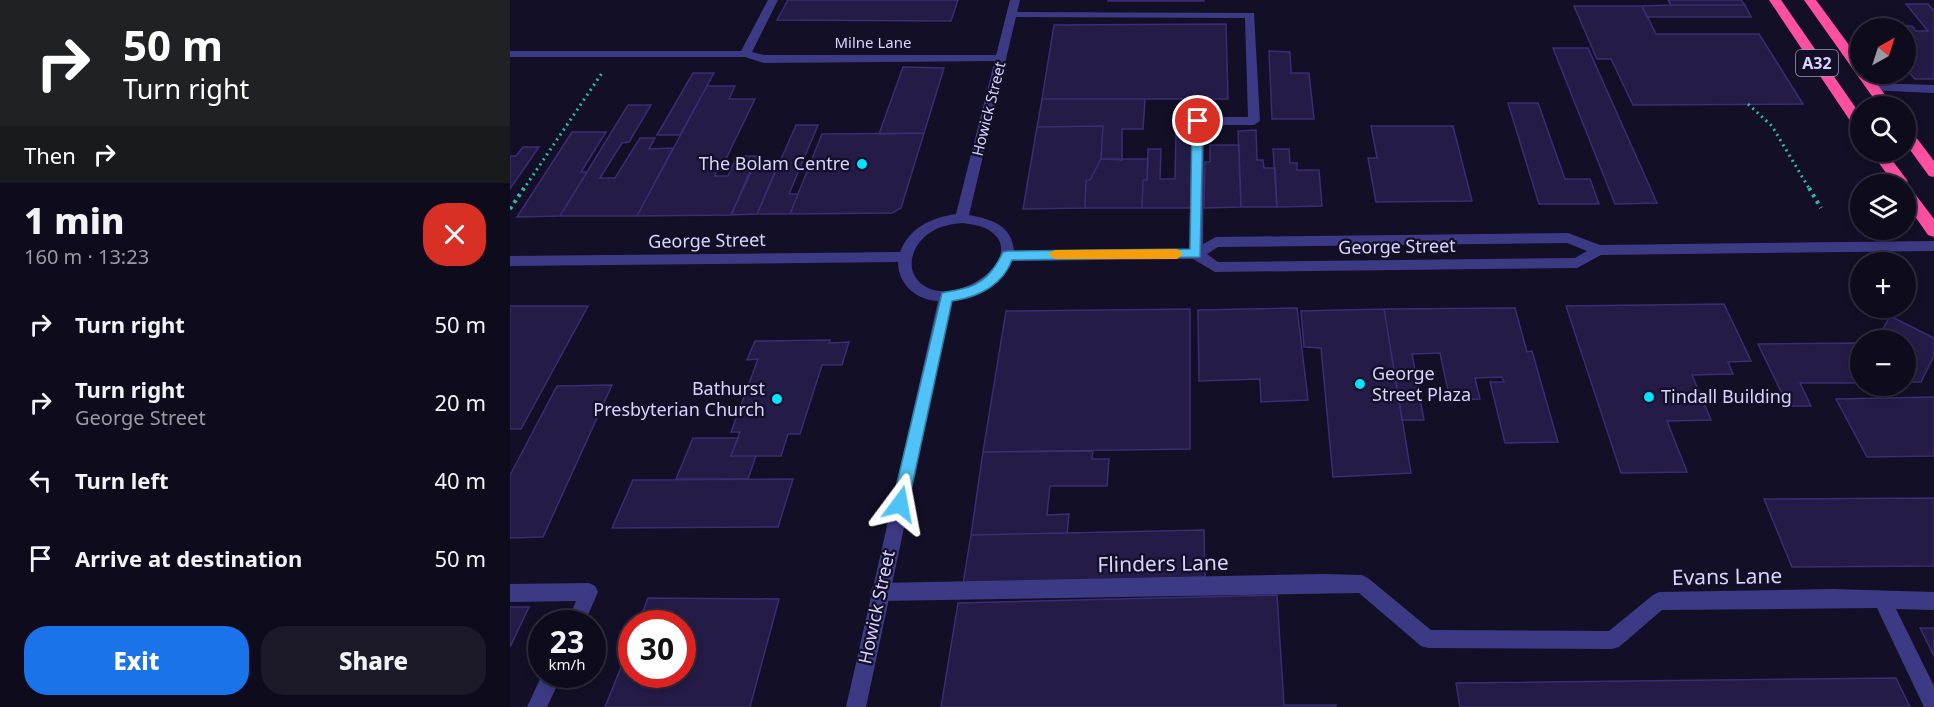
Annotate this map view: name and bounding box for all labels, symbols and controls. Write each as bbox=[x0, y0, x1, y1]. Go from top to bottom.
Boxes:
text: 50 m bbox=[123, 16, 223, 73]
north arrow bbox=[1850, 18, 1916, 84]
map controls bbox=[1850, 18, 1916, 396]
icon: right bbox=[24, 24, 102, 102]
street label: Milne Lane bbox=[835, 32, 911, 52]
road number: A32 bbox=[1796, 50, 1838, 76]
street label: Howick Street bbox=[967, 59, 1010, 158]
text: Turn right bbox=[123, 70, 249, 107]
pin bbox=[1172, 95, 1223, 146]
button: search bbox=[1850, 96, 1916, 162]
icon: arrive bbox=[1181, 104, 1214, 137]
icon: right bbox=[88, 138, 121, 171]
text: Then bbox=[24, 140, 76, 170]
place label: The Bolam Centre bbox=[699, 151, 850, 175]
marker: The Bolam Centre bbox=[855, 157, 869, 171]
button: layers bbox=[1850, 174, 1916, 240]
text: 1 min bbox=[24, 196, 125, 245]
button: close bbox=[423, 203, 486, 266]
street label: George Street bbox=[648, 227, 766, 253]
street label: George Street bbox=[1338, 233, 1456, 259]
text: 160 m · 13:23 bbox=[24, 243, 149, 270]
button: + bbox=[1850, 252, 1916, 318]
icon: right bbox=[24, 308, 57, 341]
text: Turn right bbox=[75, 309, 185, 339]
text: 50 m bbox=[435, 309, 486, 339]
button: − bbox=[1850, 330, 1916, 396]
place label: George Street Plaza bbox=[1372, 361, 1471, 406]
text: Turn right bbox=[75, 374, 185, 404]
place label: Bathurst Presbyterian Church bbox=[593, 376, 765, 421]
marker: George Street Plaza bbox=[1353, 377, 1367, 391]
place label: Tindall Building bbox=[1661, 384, 1792, 408]
icon: right bbox=[24, 386, 57, 419]
text: 20 m bbox=[435, 387, 486, 417]
marker: Tindall Building bbox=[1642, 390, 1656, 404]
marker: Bathurst Presbyterian Church bbox=[770, 392, 784, 406]
text: George Street bbox=[75, 404, 206, 431]
icon: left bbox=[24, 464, 57, 497]
text: Turn left bbox=[75, 465, 169, 495]
text: 40 m bbox=[435, 465, 486, 495]
position arrow bbox=[868, 472, 932, 536]
icon: arrive bbox=[24, 542, 57, 575]
text: Arrive at destination bbox=[75, 543, 302, 573]
text: 50 m bbox=[435, 543, 486, 573]
street label: Howick Street bbox=[852, 547, 900, 666]
street label: Flinders Lane bbox=[1097, 548, 1229, 578]
street label: Evans Lane bbox=[1672, 561, 1782, 591]
speed limit sign: 30 bbox=[618, 610, 696, 688]
text: 23 bbox=[550, 621, 584, 662]
button: Exit bbox=[24, 626, 249, 695]
button: Share bbox=[261, 626, 486, 695]
text: km/h bbox=[549, 654, 585, 674]

